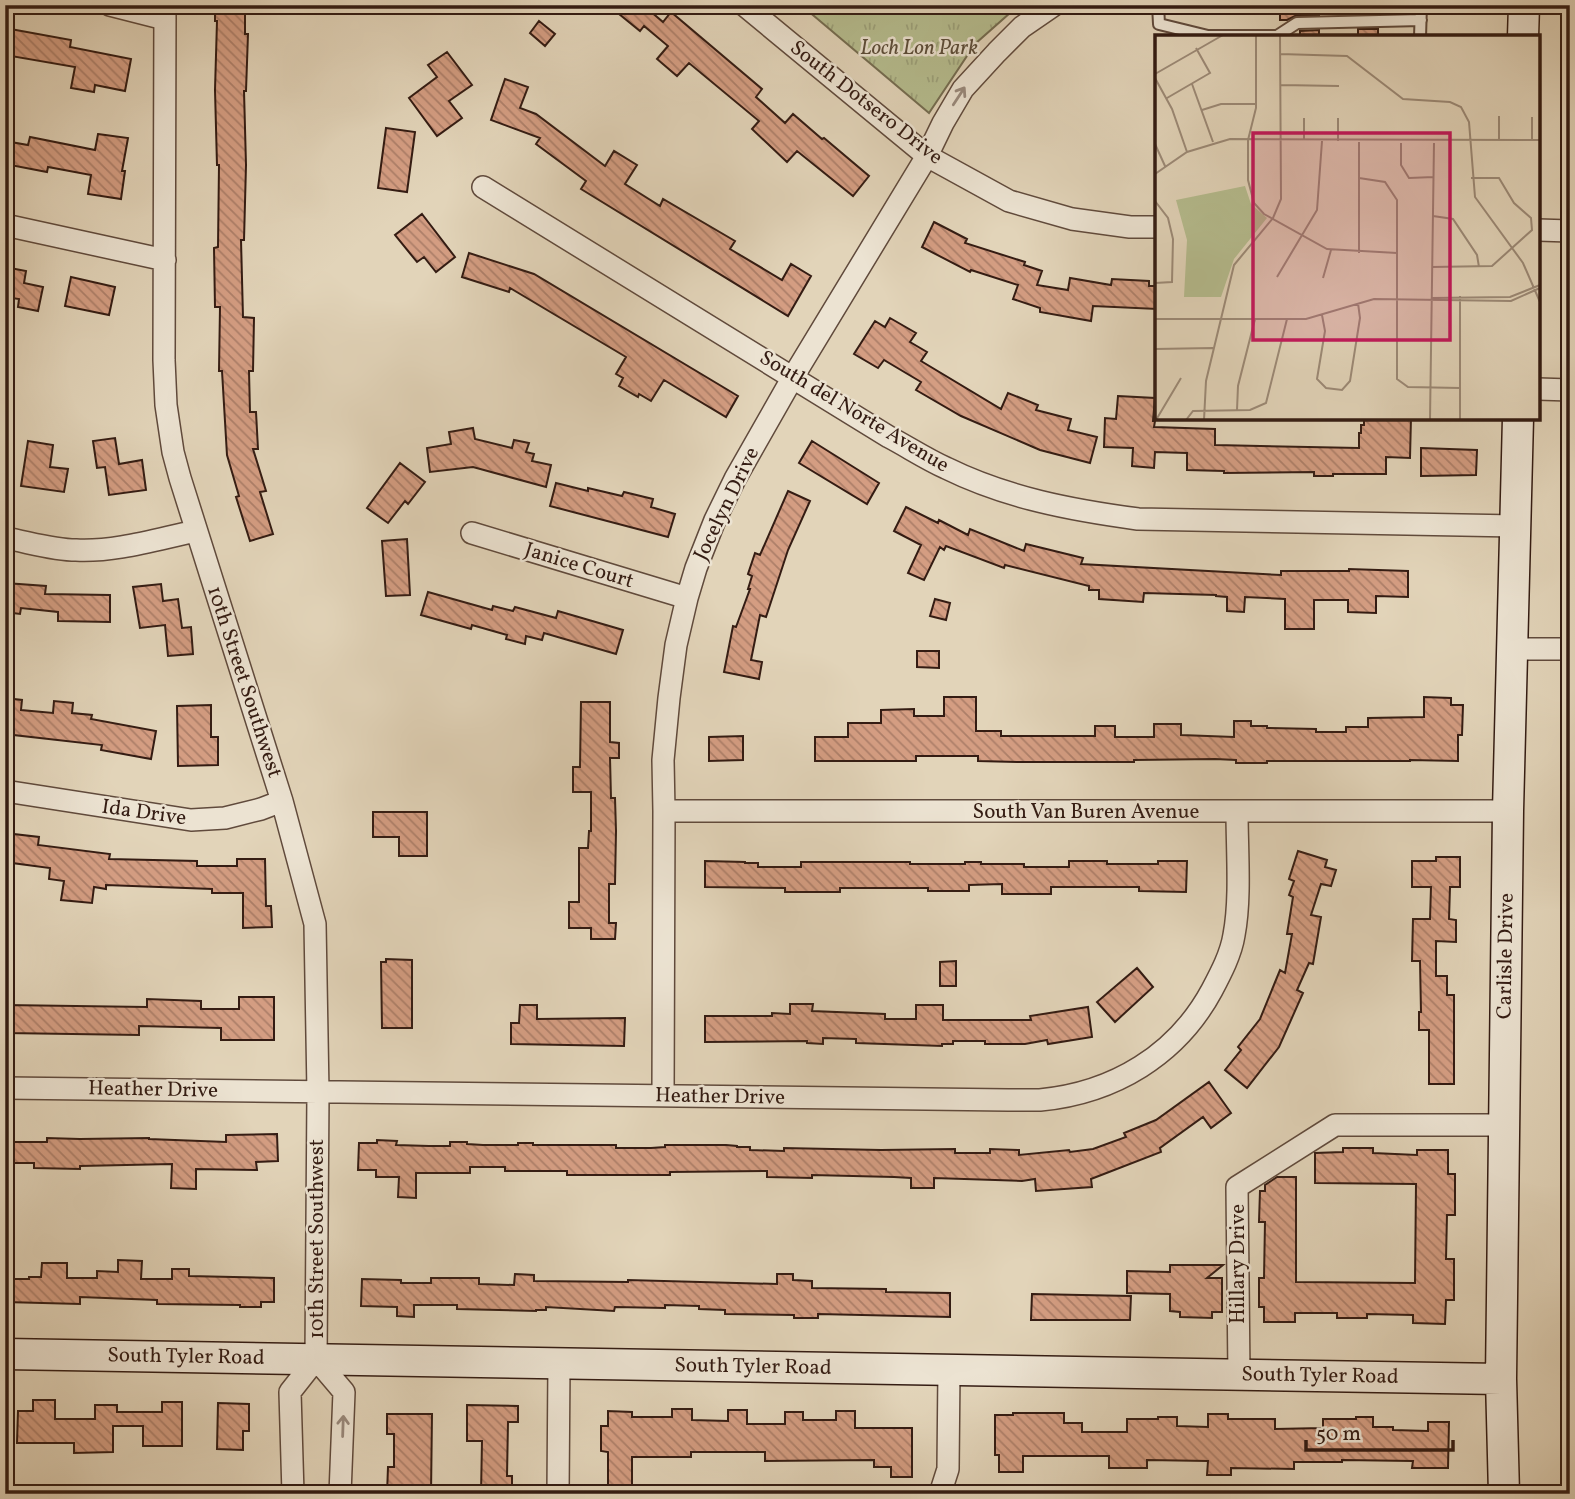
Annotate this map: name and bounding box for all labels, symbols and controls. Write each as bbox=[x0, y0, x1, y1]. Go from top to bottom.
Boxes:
street label: South Dotsero Drive bbox=[783, 34, 949, 172]
park label: Loch Lon Park bbox=[860, 34, 978, 63]
inset map bbox=[1155, 35, 1540, 420]
one-way arrow bbox=[952, 87, 967, 106]
street label: South del Norte Avenue bbox=[754, 344, 954, 480]
street label: Jocelyn Drive bbox=[687, 442, 767, 566]
street label: Janice Court bbox=[521, 536, 637, 596]
street label: 10th Street Southwest bbox=[199, 582, 289, 782]
street label: Ida Drive bbox=[100, 793, 188, 833]
street label: South Van Buren Avenue bbox=[973, 798, 1199, 827]
street label: Carlisle Drive bbox=[1490, 893, 1522, 1019]
street label: Heather Drive bbox=[88, 1074, 218, 1106]
street label: Heather Drive bbox=[655, 1081, 785, 1113]
street label: 10th Street Southwest bbox=[303, 1139, 332, 1339]
street label: Hillary Drive bbox=[1224, 1204, 1253, 1324]
street label: South Tyler Road bbox=[107, 1341, 265, 1373]
street label: South Tyler Road bbox=[674, 1351, 832, 1383]
street label: South Tyler Road bbox=[1241, 1360, 1399, 1392]
scale bar bbox=[1306, 1408, 1452, 1452]
one-way arrow bbox=[337, 1414, 350, 1437]
text: 50 m bbox=[1316, 1420, 1361, 1449]

